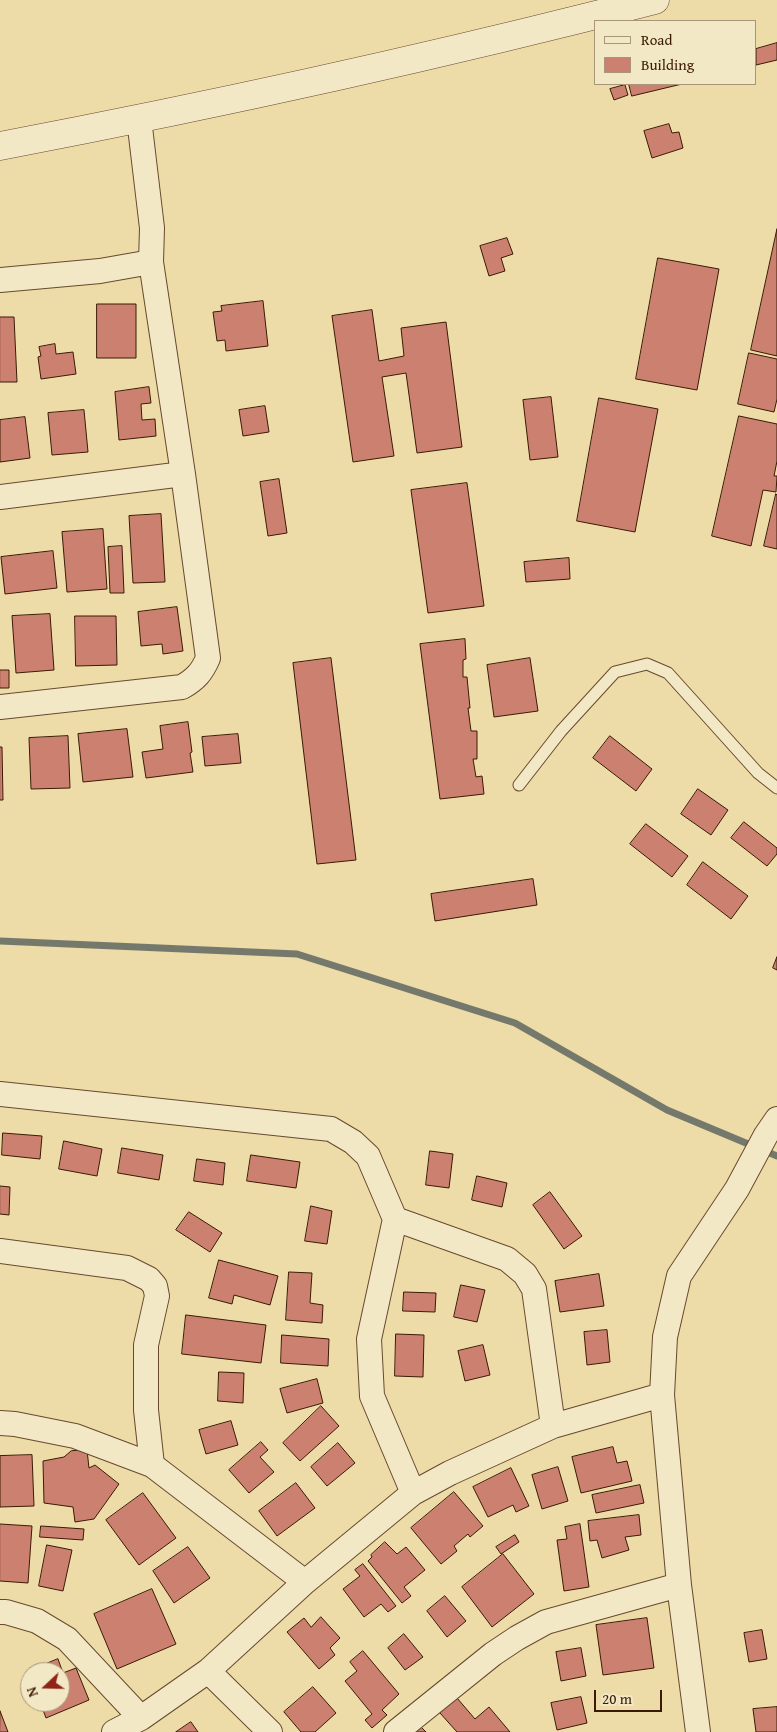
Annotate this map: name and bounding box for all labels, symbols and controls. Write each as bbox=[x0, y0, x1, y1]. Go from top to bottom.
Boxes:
legend bbox=[594, 20, 757, 85]
text: Road bbox=[641, 29, 672, 50]
text: Building bbox=[641, 54, 694, 75]
north arrow bbox=[20, 1662, 70, 1712]
scale bar bbox=[597, 1680, 664, 1712]
text: N bbox=[21, 1684, 43, 1700]
text: 20 m bbox=[602, 1688, 632, 1709]

